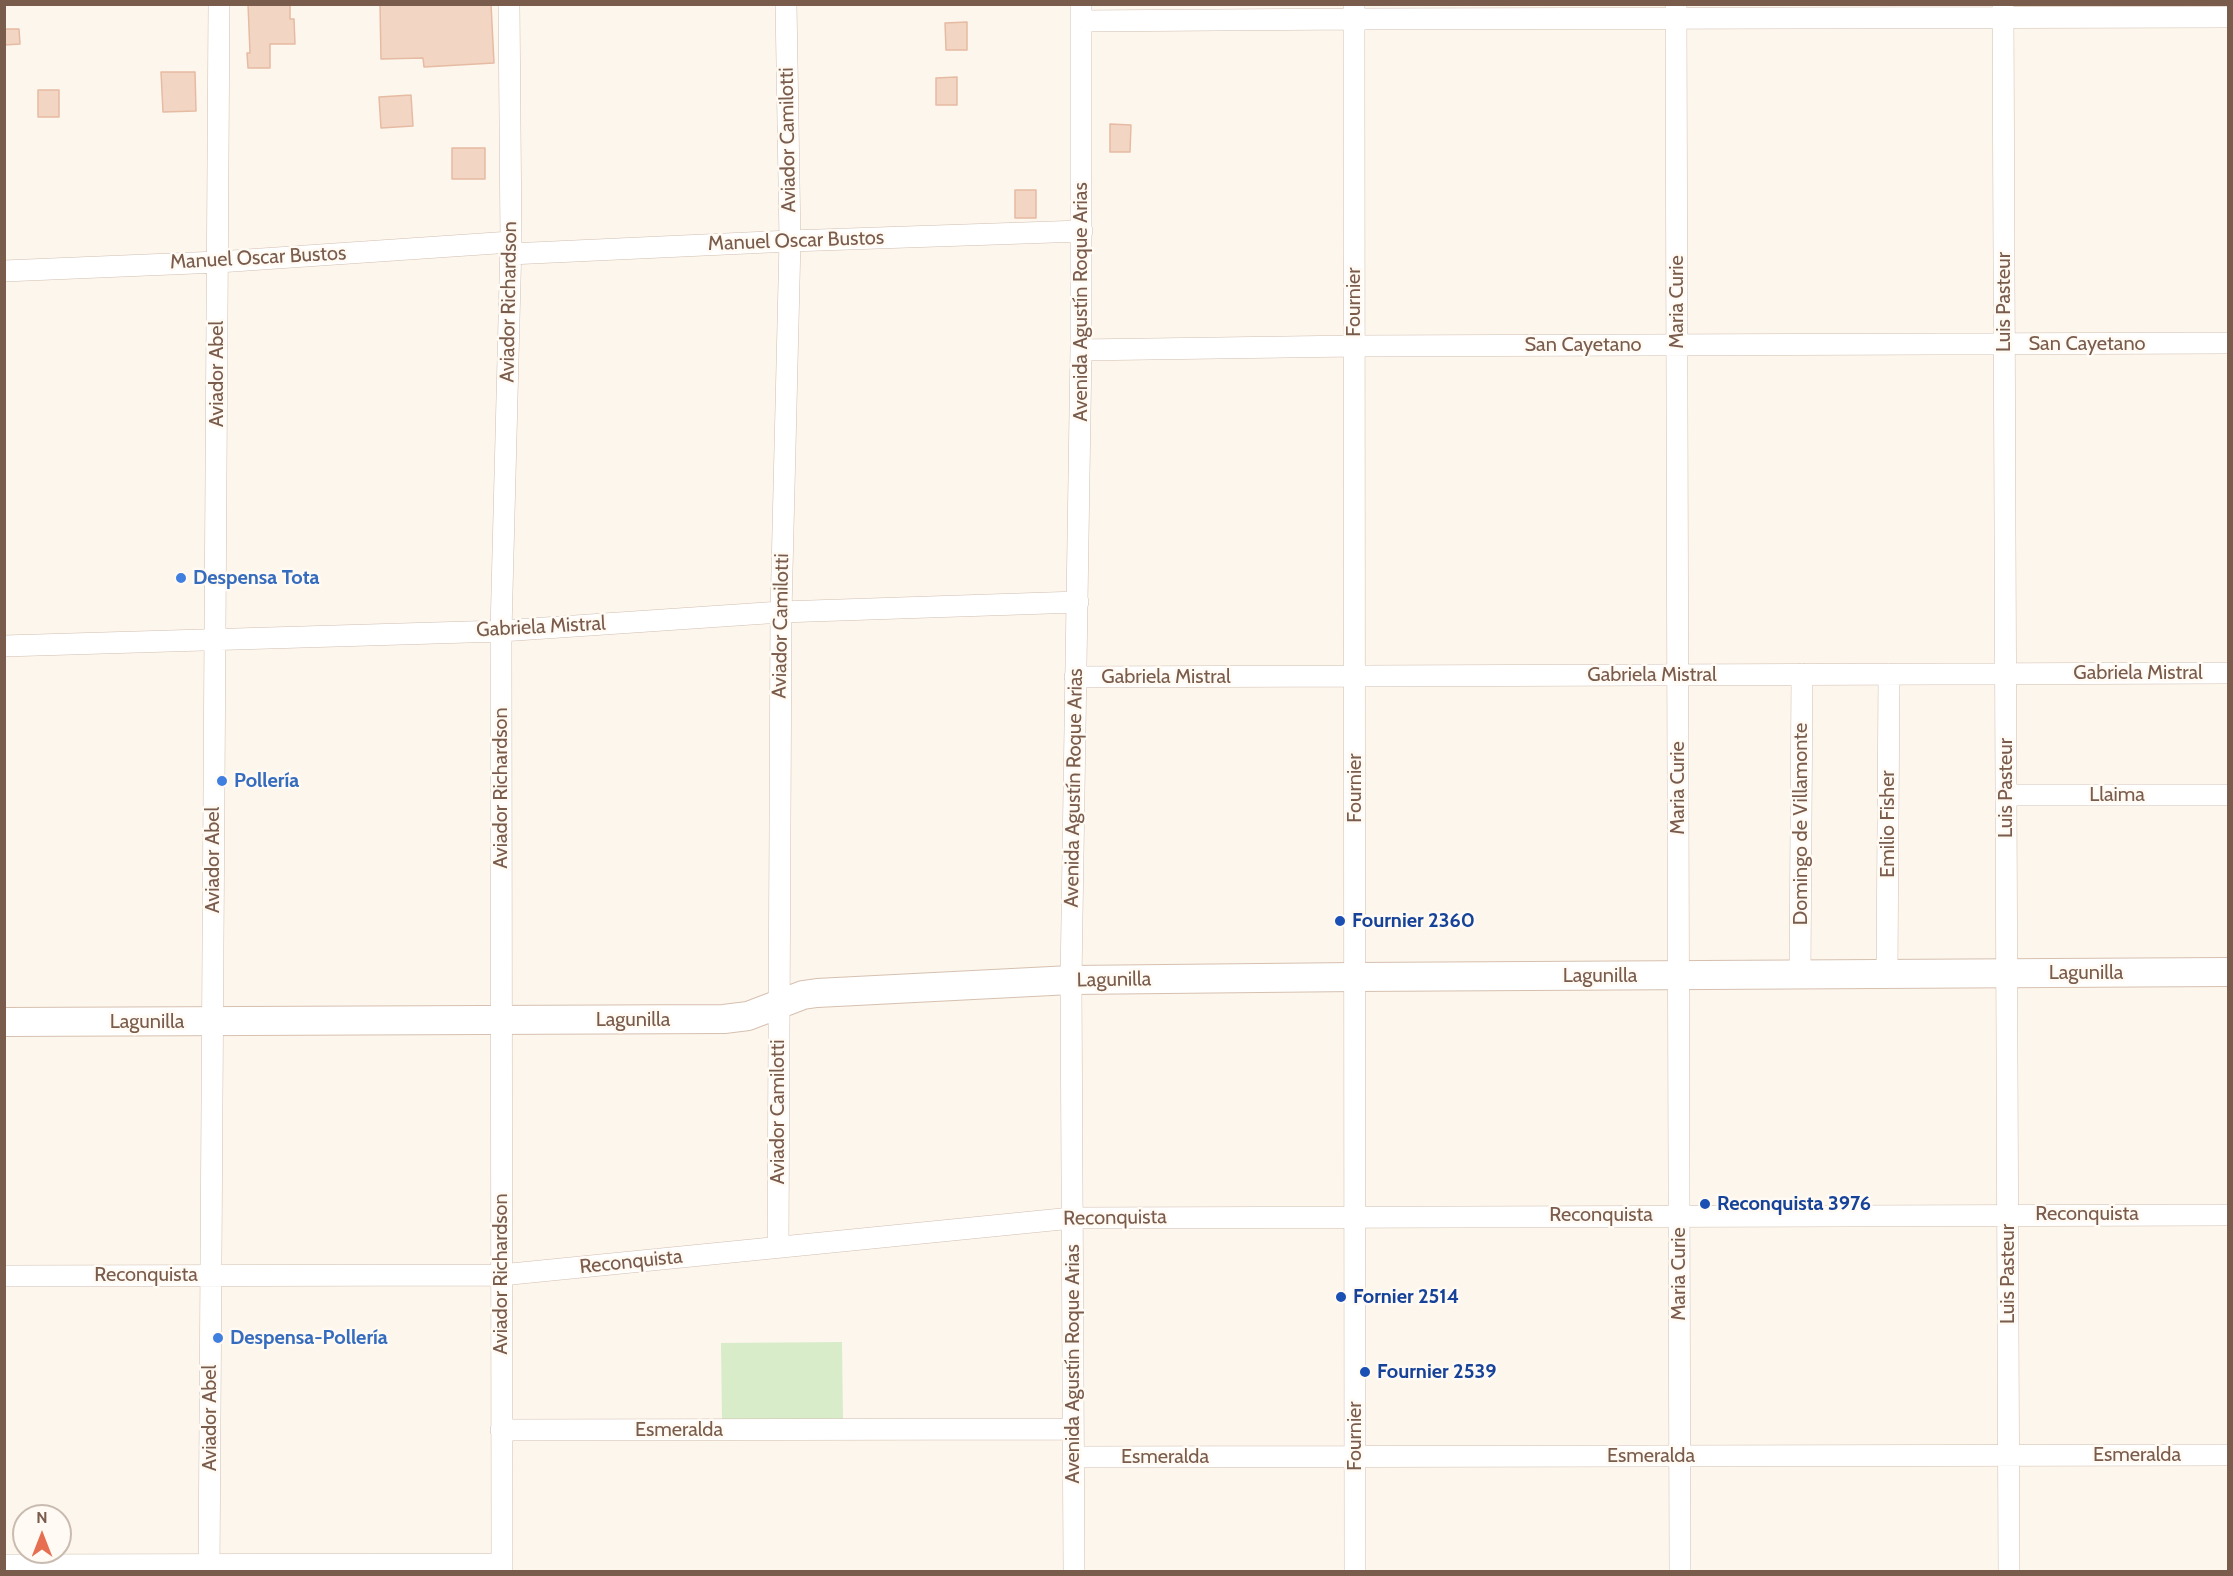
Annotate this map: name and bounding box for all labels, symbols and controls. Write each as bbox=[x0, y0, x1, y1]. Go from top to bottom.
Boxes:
street label: Aviador Camilotti bbox=[775, 67, 801, 213]
street label: Avenida Agustín Roque Arias bbox=[1069, 182, 1093, 422]
street label: Aviador Richardson bbox=[496, 221, 522, 383]
street label: Manuel Oscar Bustos bbox=[707, 226, 885, 256]
street label: Manuel Oscar Bustos bbox=[169, 241, 347, 275]
street label: Luis Pasteur bbox=[1992, 252, 2016, 352]
street label: Maria Curie bbox=[1665, 255, 1689, 349]
street label: Fournier bbox=[1342, 267, 1366, 337]
street label: Aviador Abel bbox=[205, 321, 229, 427]
street label: San Cayetano bbox=[2028, 332, 2146, 356]
street label: San Cayetano bbox=[1524, 333, 1642, 357]
street label: Aviador Camilotti bbox=[768, 553, 794, 699]
place label: Despensa Tota bbox=[193, 566, 319, 590]
marker: Despensa Tota bbox=[174, 571, 188, 585]
street label: Gabriela Mistral bbox=[476, 612, 606, 642]
street label: Gabriela Mistral bbox=[2073, 661, 2203, 685]
street label: Gabriela Mistral bbox=[1587, 663, 1717, 687]
street label: Gabriela Mistral bbox=[1101, 665, 1231, 689]
street label: Avenida Agustín Roque Arias bbox=[1060, 668, 1088, 908]
street label: Aviador Richardson bbox=[489, 707, 513, 869]
street label: Domingo de Villamonte bbox=[1789, 723, 1813, 925]
street label: Luis Pasteur bbox=[1994, 738, 2018, 838]
street label: Maria Curie bbox=[1666, 741, 1690, 835]
street label: Fournier bbox=[1343, 753, 1367, 823]
place label: Pollería bbox=[234, 769, 299, 793]
street label: Emilio Fisher bbox=[1876, 770, 1900, 878]
marker: Pollería bbox=[215, 774, 229, 788]
street label: Llaima bbox=[2089, 783, 2145, 807]
street label: Aviador Abel bbox=[201, 807, 225, 913]
place label: Fournier 2360 bbox=[1352, 909, 1475, 933]
marker: Fournier 2360 bbox=[1333, 914, 1347, 928]
street label: Lagunilla bbox=[2049, 961, 2123, 985]
street label: Lagunilla bbox=[1563, 964, 1637, 988]
street label: Lagunilla bbox=[1077, 967, 1151, 993]
street label: Lagunilla bbox=[596, 1008, 670, 1032]
street label: Lagunilla bbox=[110, 1010, 184, 1034]
street label: Aviador Camilotti bbox=[766, 1039, 790, 1185]
place label: Reconquista 3976 bbox=[1717, 1192, 1871, 1216]
street label: Aviador Richardson bbox=[489, 1193, 513, 1355]
marker: Reconquista 3976 bbox=[1698, 1197, 1712, 1211]
street label: Reconquista bbox=[2035, 1202, 2139, 1226]
street label: Reconquista bbox=[1549, 1203, 1653, 1227]
street label: Reconquista bbox=[1063, 1205, 1167, 1231]
street label: Luis Pasteur bbox=[1996, 1224, 2020, 1324]
street label: Maria Curie bbox=[1667, 1227, 1691, 1321]
street label: Avenida Agustín Roque Arias bbox=[1061, 1244, 1085, 1484]
street label: Reconquista bbox=[578, 1245, 684, 1279]
street label: Reconquista bbox=[94, 1263, 198, 1287]
place label: Fornier 2514 bbox=[1353, 1285, 1459, 1309]
marker: Fornier 2514 bbox=[1334, 1290, 1348, 1304]
place label: Despensa-Pollería bbox=[230, 1326, 388, 1350]
marker: Despensa-Pollería bbox=[211, 1331, 225, 1345]
place label: Fournier 2539 bbox=[1377, 1360, 1496, 1384]
street label: Aviador Abel bbox=[198, 1365, 222, 1471]
marker: Fournier 2539 bbox=[1358, 1365, 1372, 1379]
street label: Fournier bbox=[1343, 1401, 1367, 1471]
street label: Esmeralda bbox=[635, 1418, 723, 1442]
street label: Esmeralda bbox=[2093, 1443, 2181, 1467]
street label: Esmeralda bbox=[1607, 1444, 1695, 1468]
street label: Esmeralda bbox=[1121, 1445, 1209, 1469]
north arrow bbox=[12, 1504, 72, 1564]
text: N bbox=[36, 1508, 48, 1527]

